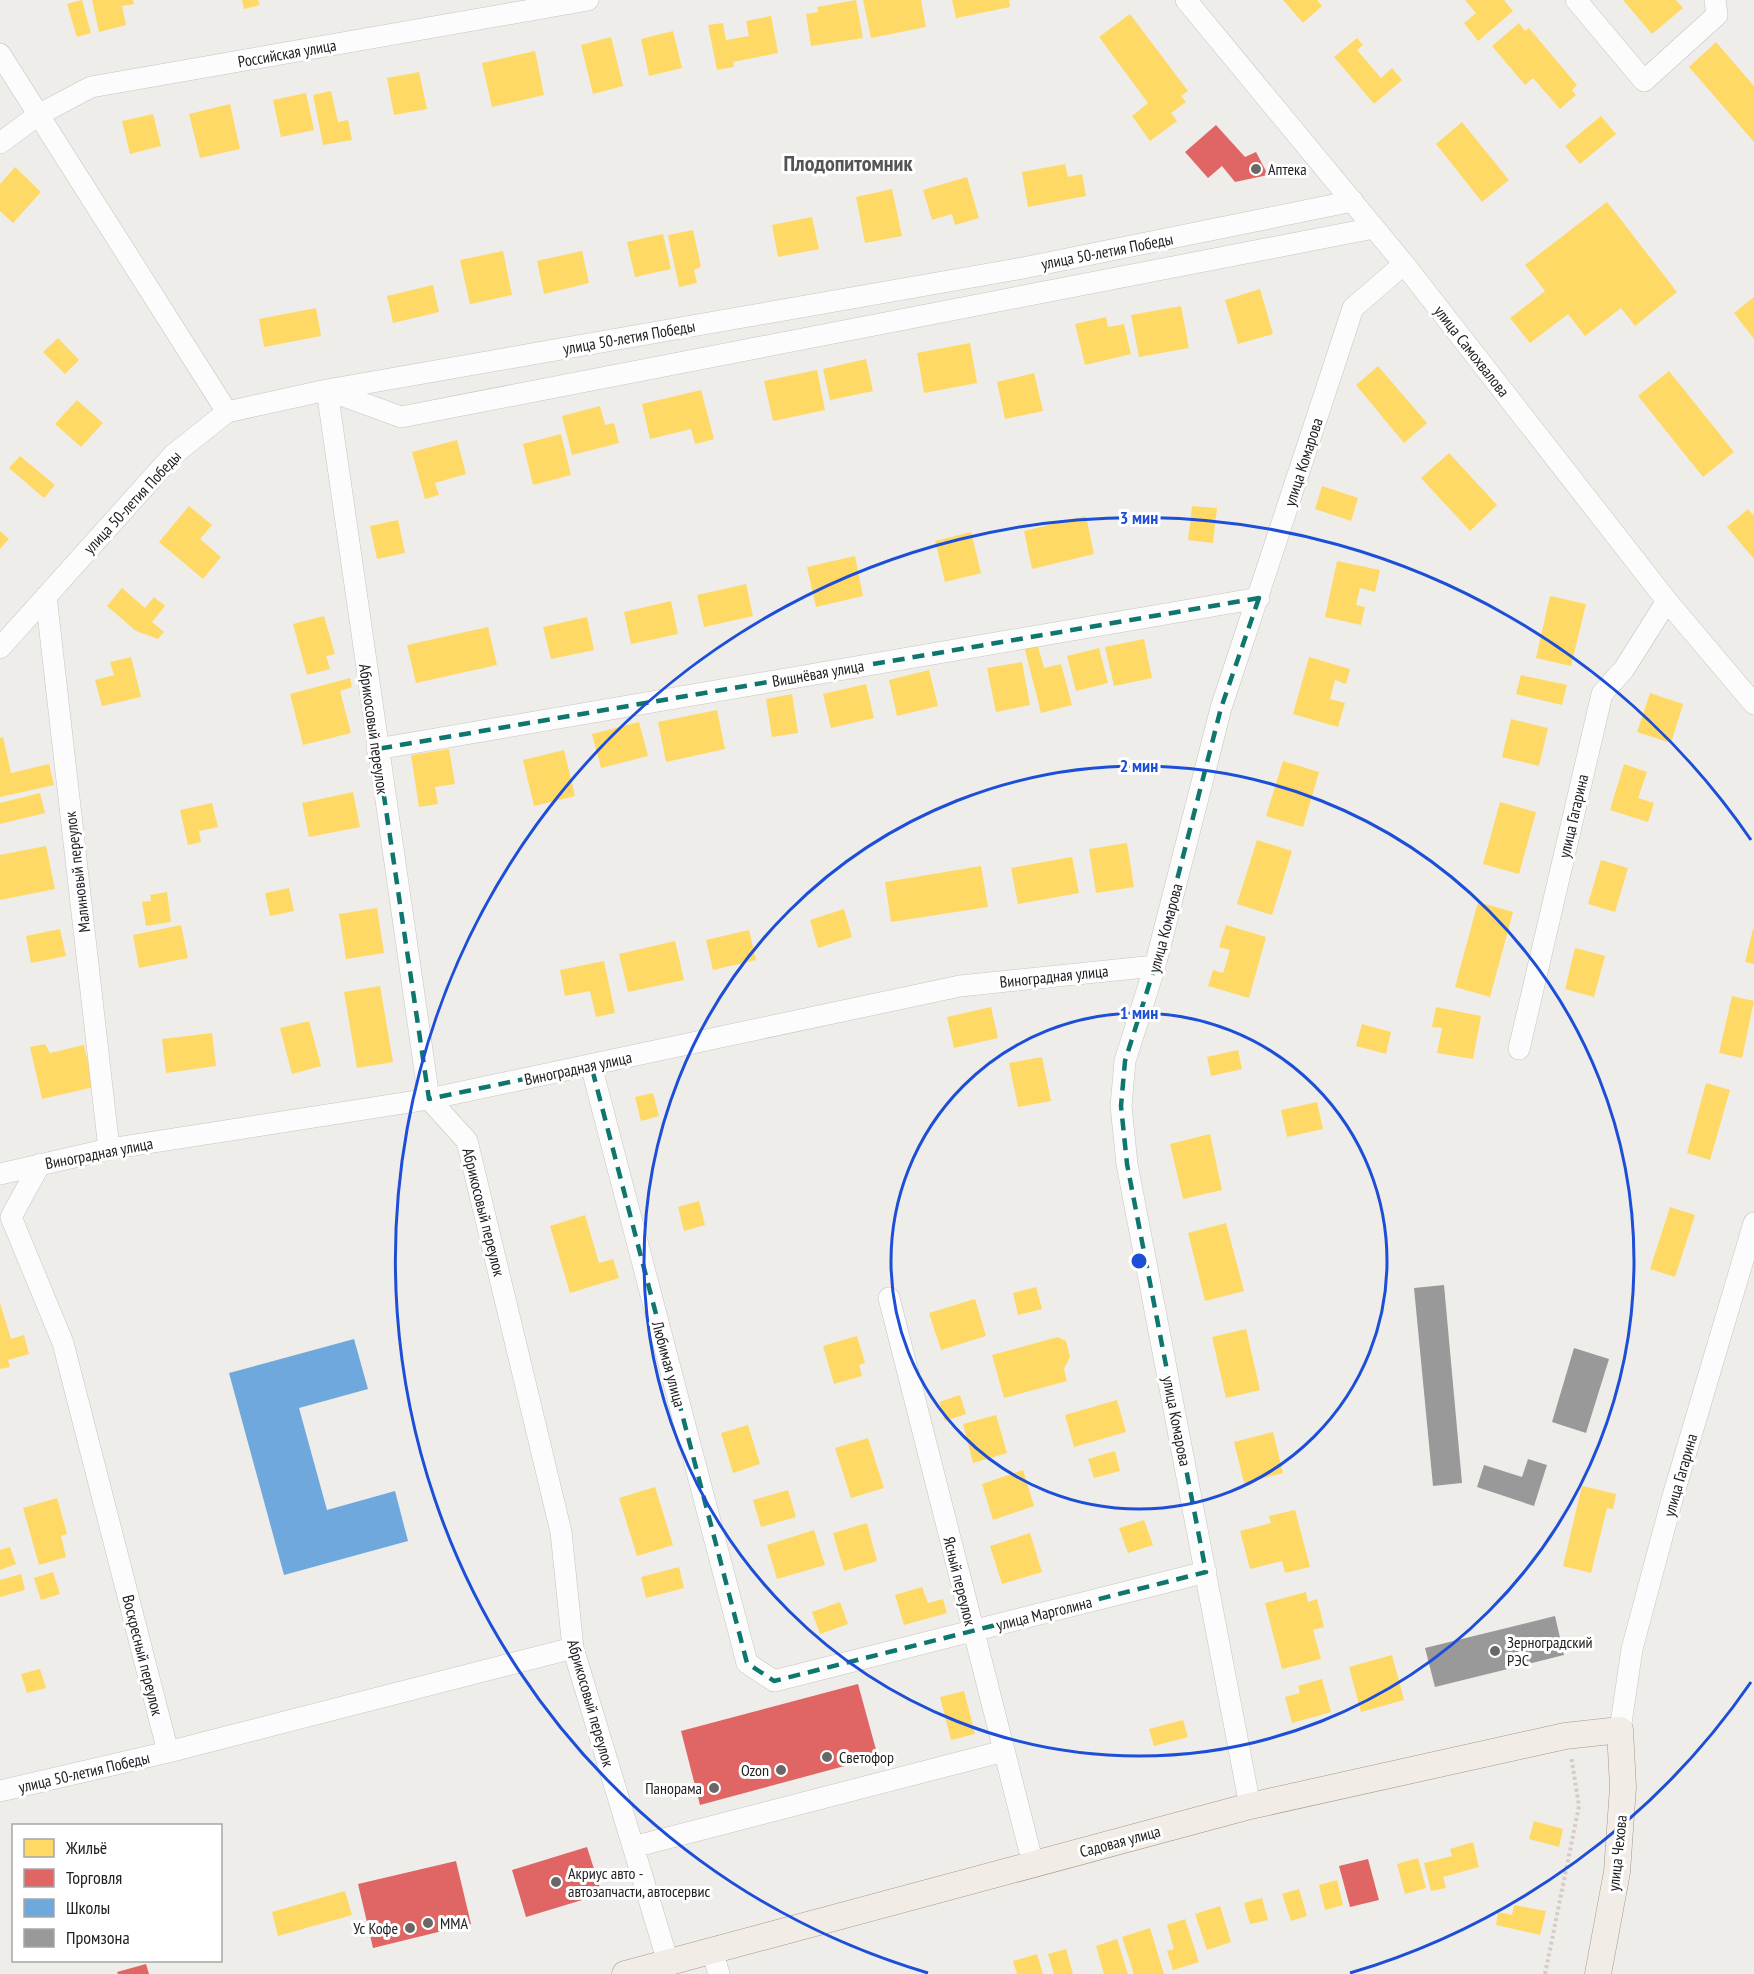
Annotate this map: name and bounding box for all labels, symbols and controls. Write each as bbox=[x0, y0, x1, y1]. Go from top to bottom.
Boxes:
street label: Российская улица bbox=[236, 35, 338, 71]
district label: Плодопитомник bbox=[784, 149, 913, 177]
place label: Аптека bbox=[1268, 159, 1307, 179]
marker: Аптека bbox=[1249, 162, 1263, 176]
street label: улица 50-летия Победы bbox=[1039, 228, 1175, 274]
street label: улица Самохвалова bbox=[1430, 301, 1514, 401]
street label: улица 50-летия Победы bbox=[561, 316, 697, 358]
street label: улица Комарова bbox=[1279, 415, 1327, 509]
street label: улица 50-летия Победы bbox=[79, 446, 185, 558]
text: 3 мин bbox=[1120, 506, 1158, 529]
street label: Вишнёвая улица bbox=[771, 655, 865, 691]
street label: Абрикосовый переулок bbox=[355, 662, 393, 796]
text: 2 мин bbox=[1120, 754, 1158, 777]
street label: улица Гагарина bbox=[1554, 772, 1592, 860]
street label: Малиновый переулок bbox=[60, 810, 94, 934]
street label: улица Комарова bbox=[1143, 881, 1187, 975]
street label: Виноградная улица bbox=[999, 960, 1109, 992]
text: 1 мин bbox=[1120, 1001, 1158, 1024]
street label: Виноградная улица bbox=[523, 1047, 633, 1089]
street label: Виноградная улица bbox=[43, 1133, 155, 1173]
street label: Абрикосовый переулок bbox=[458, 1146, 510, 1279]
centre of rings bbox=[1129, 1251, 1149, 1271]
street label: Любимая улица bbox=[648, 1318, 690, 1409]
street label: улица Комарова bbox=[1158, 1374, 1196, 1468]
street label: улица Гагарина bbox=[1659, 1431, 1701, 1519]
street label: Ясный переулок bbox=[939, 1534, 981, 1628]
street label: улица Марголина bbox=[994, 1591, 1094, 1635]
street label: Воскресный переулок bbox=[118, 1593, 168, 1718]
place label: Зерноградский РЭС bbox=[1507, 1632, 1592, 1670]
street label: Абрикосовый переулок bbox=[563, 1637, 619, 1770]
marker: Зерноградский РЭС bbox=[1488, 1644, 1502, 1658]
street label: улица 50-летия Победы bbox=[17, 1747, 151, 1797]
place label: Светофор bbox=[839, 1747, 894, 1767]
marker: Светофор bbox=[820, 1750, 834, 1764]
place label: Ozon bbox=[741, 1760, 769, 1780]
marker: Ozon bbox=[774, 1763, 788, 1777]
place label: Панорама bbox=[645, 1778, 702, 1798]
marker: Панорама bbox=[707, 1781, 721, 1795]
street label: улица Чехова bbox=[1603, 1814, 1631, 1892]
street label: Садовая улица bbox=[1077, 1821, 1163, 1861]
legend bbox=[12, 1824, 222, 1962]
text: Жильё bbox=[65, 1836, 107, 1859]
place label: Акриус авто - автозапчасти, автосервис bbox=[568, 1863, 710, 1901]
text: Торговля bbox=[66, 1866, 122, 1889]
marker: Акриус авто - автозапчасти, автосервис bbox=[549, 1875, 563, 1889]
text: Школы bbox=[66, 1896, 110, 1919]
place label: ММА bbox=[440, 1913, 468, 1933]
marker: ММА bbox=[421, 1916, 435, 1930]
place label: Ус Кофе bbox=[353, 1918, 398, 1938]
marker: Ус Кофе bbox=[403, 1921, 417, 1935]
text: Промзона bbox=[66, 1926, 130, 1949]

